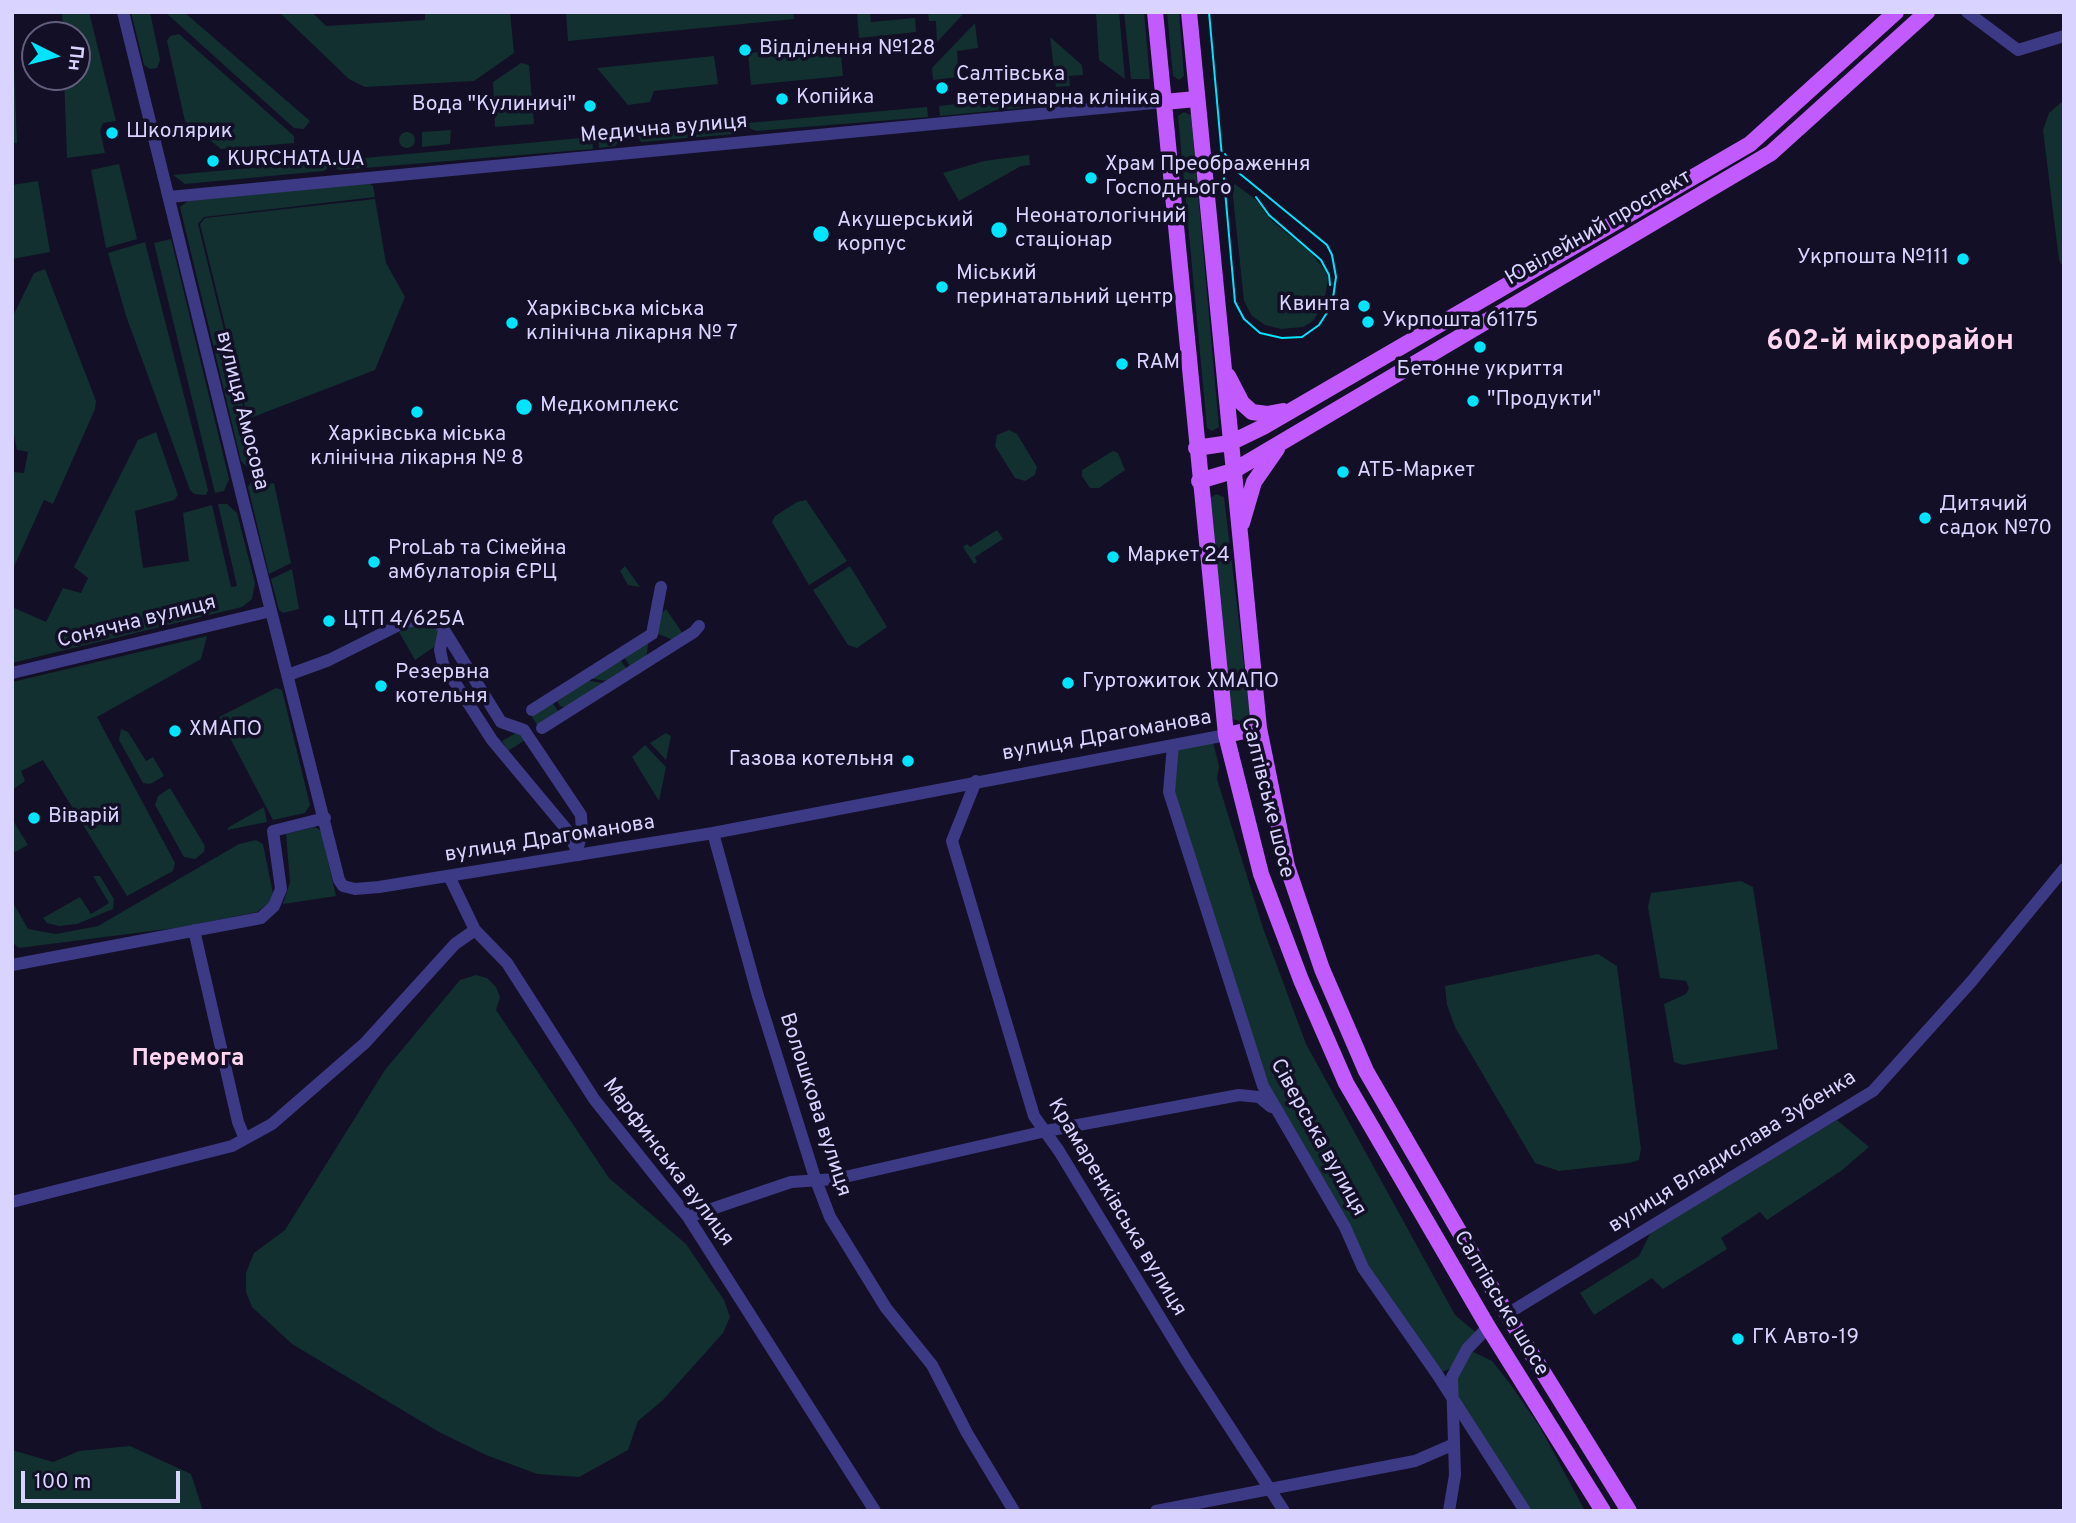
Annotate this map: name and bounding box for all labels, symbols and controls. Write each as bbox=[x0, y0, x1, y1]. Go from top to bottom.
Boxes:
north arrow bbox=[21, 21, 91, 91]
place label: Відділення №128 bbox=[759, 37, 936, 63]
marker: Відділення №128 bbox=[737, 42, 753, 58]
text: Пн bbox=[62, 44, 88, 72]
place label: Салтівська ветеринарна клініка bbox=[956, 63, 1160, 113]
marker: Салтівська ветеринарна клініка bbox=[934, 80, 950, 96]
place label: Копійка bbox=[796, 86, 874, 112]
marker: Копійка bbox=[774, 91, 790, 107]
place label: Вода "Кулиничі" bbox=[412, 93, 576, 119]
marker: Вода "Кулиничі" bbox=[582, 98, 598, 114]
street label: Медична вулиця bbox=[579, 110, 749, 150]
place label: Школярик bbox=[126, 120, 233, 146]
marker: Школярик bbox=[104, 125, 120, 141]
place label: KURCHATA.UA bbox=[227, 148, 365, 174]
marker: KURCHATA.UA bbox=[205, 153, 221, 169]
place label: Храм Преображення Господнього bbox=[1105, 153, 1310, 203]
street label: Ювілейний проспект bbox=[1502, 166, 1696, 292]
marker: Храм Преображення Господнього bbox=[1083, 170, 1099, 186]
place label: Неонатологічний стаціонар bbox=[1015, 205, 1187, 255]
place label: Акушерський корпус bbox=[837, 209, 974, 259]
marker: Неонатологічний стаціонар bbox=[989, 220, 1009, 240]
marker: Акушерський корпус bbox=[811, 224, 831, 244]
place label: Укрпошта №111 bbox=[1797, 246, 1949, 272]
marker: Укрпошта №111 bbox=[1955, 251, 1971, 267]
place label: Міський перинатальний центр bbox=[956, 262, 1173, 312]
marker: Міський перинатальний центр bbox=[934, 279, 950, 295]
place label: Квинта bbox=[1279, 293, 1350, 319]
place label: Харківська міська клінічна лікарня № 7 bbox=[526, 298, 738, 348]
marker: Квинта bbox=[1356, 298, 1372, 314]
place label: Укрпошта 61175 bbox=[1382, 309, 1538, 335]
marker: Укрпошта 61175 bbox=[1360, 314, 1376, 330]
marker: Харківська міська клінічна лікарня № 7 bbox=[504, 315, 520, 331]
district label: 602-й мікрорайон bbox=[1766, 326, 2014, 360]
street label: вулиця Амосова bbox=[209, 329, 273, 493]
marker: Бетонне укриття bbox=[1472, 339, 1488, 355]
place label: RAM bbox=[1136, 351, 1180, 377]
marker: RAM bbox=[1114, 356, 1130, 372]
place label: Бетонне укриття bbox=[1397, 358, 1563, 384]
place label: "Продукти" bbox=[1487, 388, 1601, 414]
marker: "Продукти" bbox=[1465, 393, 1481, 409]
place label: Медкомплекс bbox=[540, 394, 679, 420]
marker: Медкомплекс bbox=[514, 397, 534, 417]
marker: Харківська міська клінічна лікарня № 8 bbox=[409, 404, 425, 420]
place label: Харківська міська клінічна лікарня № 8 bbox=[310, 423, 524, 473]
place label: АТБ-Маркет bbox=[1357, 459, 1475, 485]
marker: АТБ-Маркет bbox=[1335, 464, 1351, 480]
place label: Дитячий садок №70 bbox=[1939, 493, 2052, 543]
marker: Дитячий садок №70 bbox=[1917, 510, 1933, 526]
place label: ProLab та Сімейна амбулаторія ЄРЦ bbox=[388, 537, 566, 587]
place label: Маркет 24 bbox=[1127, 544, 1230, 570]
marker: Маркет 24 bbox=[1105, 549, 1121, 565]
marker: ProLab та Сімейна амбулаторія ЄРЦ bbox=[366, 554, 382, 570]
street label: Сонячна вулиця bbox=[55, 591, 219, 655]
place label: ЦТП 4/625А bbox=[343, 608, 465, 634]
marker: ЦТП 4/625А bbox=[321, 613, 337, 629]
place label: Резервна котельня bbox=[395, 661, 490, 711]
place label: Гуртожиток ХМАПО bbox=[1082, 670, 1279, 696]
marker: Гуртожиток ХМАПО bbox=[1060, 675, 1076, 691]
marker: Резервна котельня bbox=[373, 678, 389, 694]
street label: вулиця Драгоманова bbox=[1000, 706, 1214, 768]
street label: Салтівське шосе bbox=[1234, 715, 1298, 881]
place label: ХМАПО bbox=[189, 718, 262, 744]
marker: ХМАПО bbox=[167, 723, 183, 739]
place label: Газова котельня bbox=[729, 748, 894, 774]
marker: Газова котельня bbox=[900, 753, 916, 769]
place label: Віварій bbox=[48, 805, 120, 831]
marker: Віварій bbox=[26, 810, 42, 826]
street label: вулиця Драгоманова bbox=[443, 811, 657, 869]
street label: Волошкова вулиця bbox=[772, 1010, 856, 1200]
district label: Перемога bbox=[132, 1046, 244, 1074]
street label: Сіверська вулиця bbox=[1263, 1055, 1371, 1221]
street label: вулиця Владислава Зубенка bbox=[1605, 1066, 1861, 1240]
street label: Марфинська вулиця bbox=[596, 1074, 738, 1252]
street label: Крамаренківська вулиця bbox=[1041, 1095, 1191, 1321]
street label: Салтівське шосе bbox=[1447, 1227, 1553, 1381]
place label: ГК Авто-19 bbox=[1752, 1326, 1859, 1352]
marker: ГК Авто-19 bbox=[1730, 1331, 1746, 1347]
scale bar bbox=[24, 1456, 184, 1500]
text: 100 m bbox=[34, 1469, 91, 1496]

